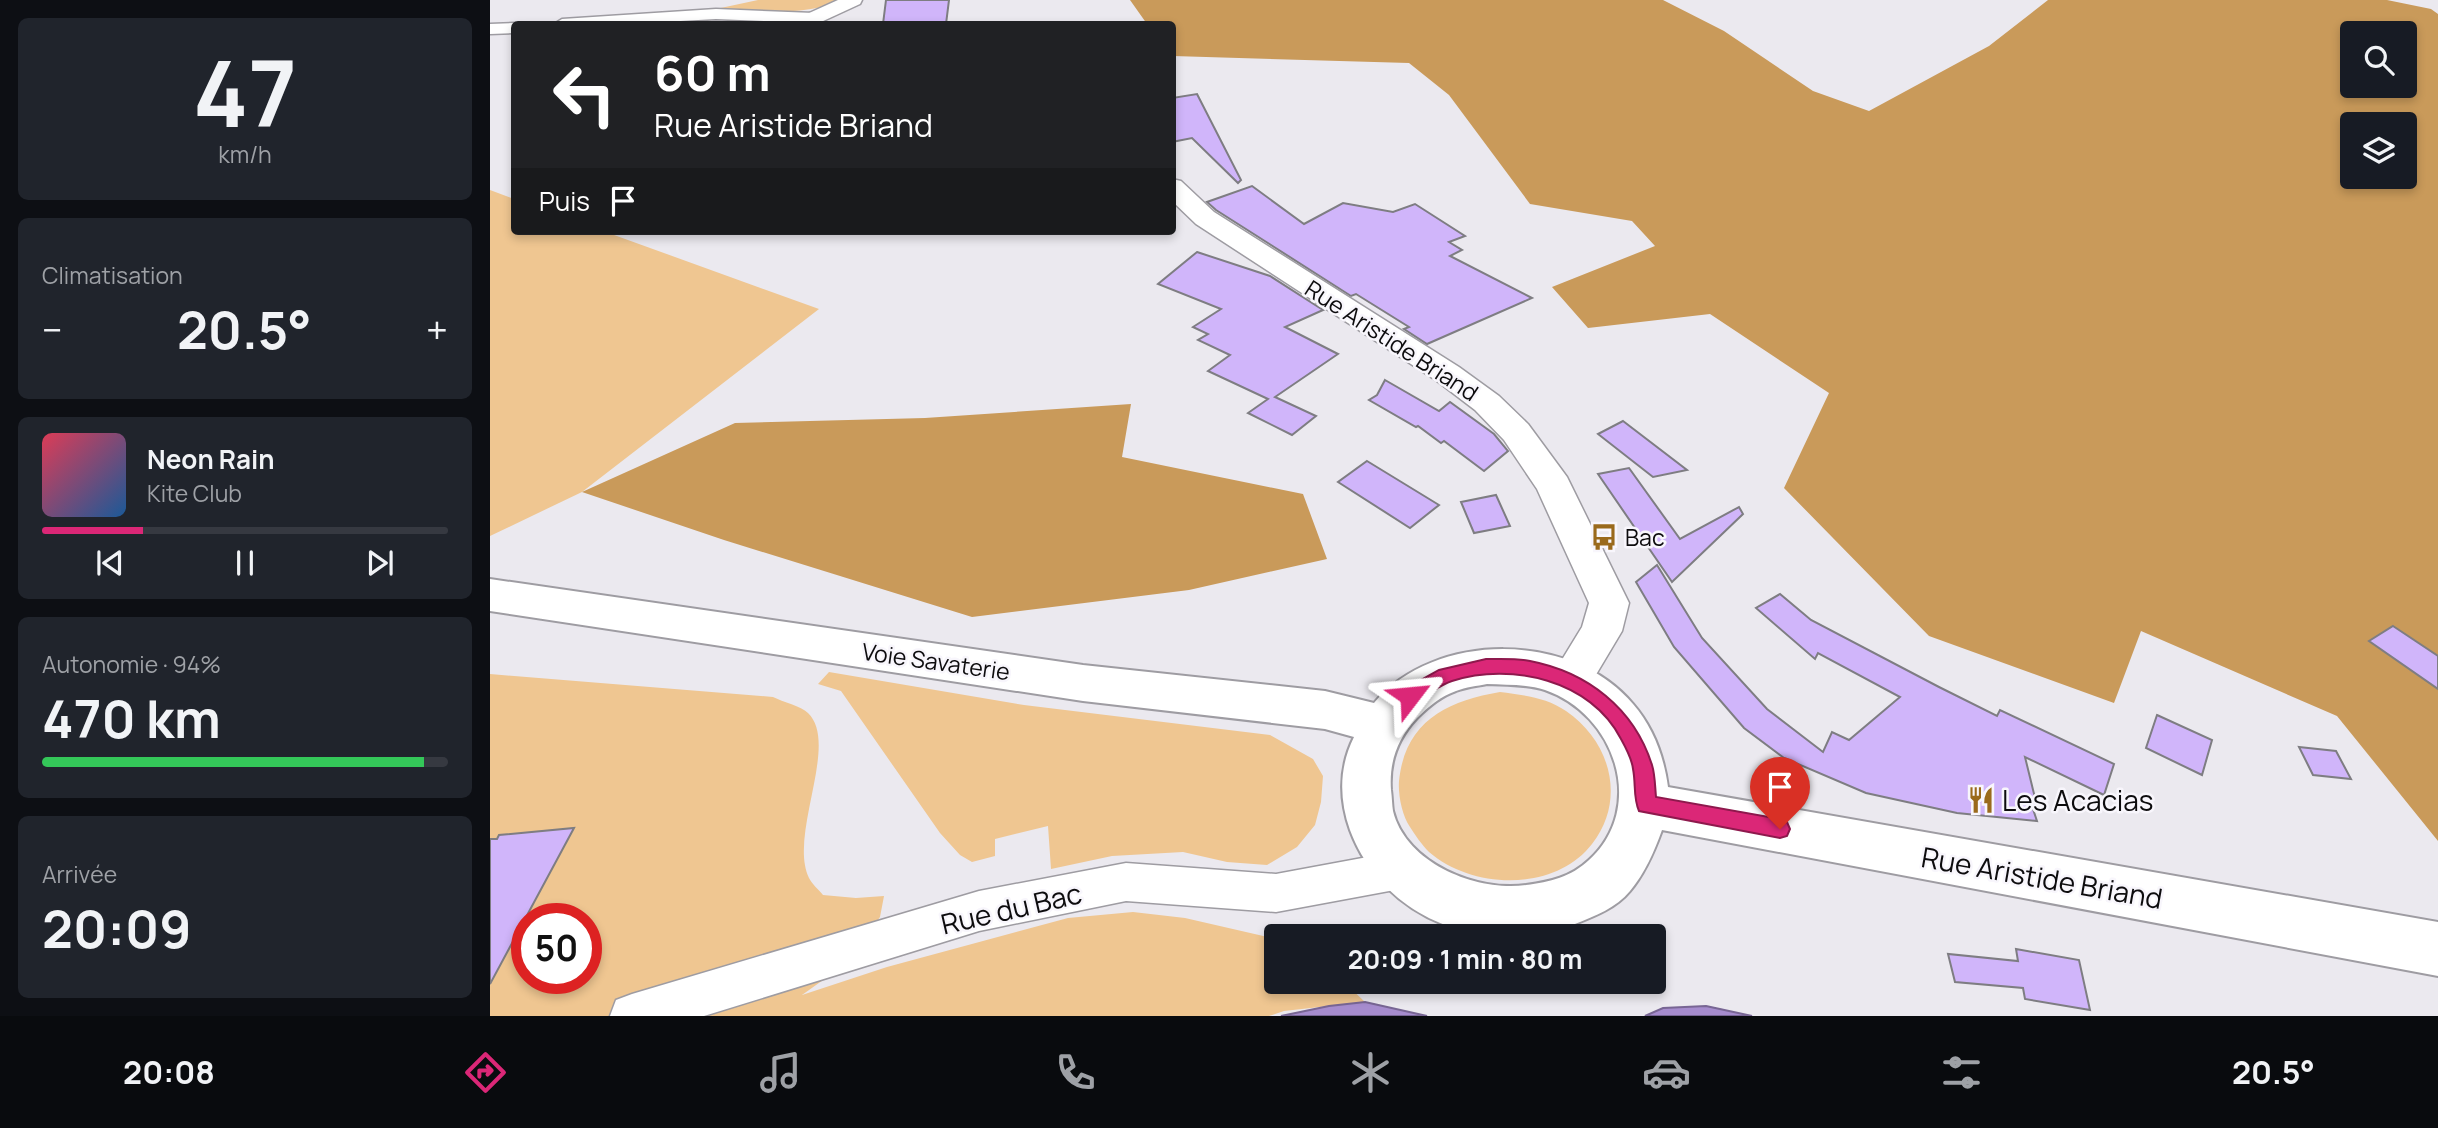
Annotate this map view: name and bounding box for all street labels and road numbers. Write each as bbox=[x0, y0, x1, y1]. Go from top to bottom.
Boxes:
street label: Rue Aristide Briand bbox=[1299, 272, 1485, 408]
street label: Voie Savaterie bbox=[860, 635, 1012, 687]
street label: Rue Aristide Briand bbox=[1919, 837, 2165, 917]
street label: Rue du Bac bbox=[937, 873, 1085, 943]

